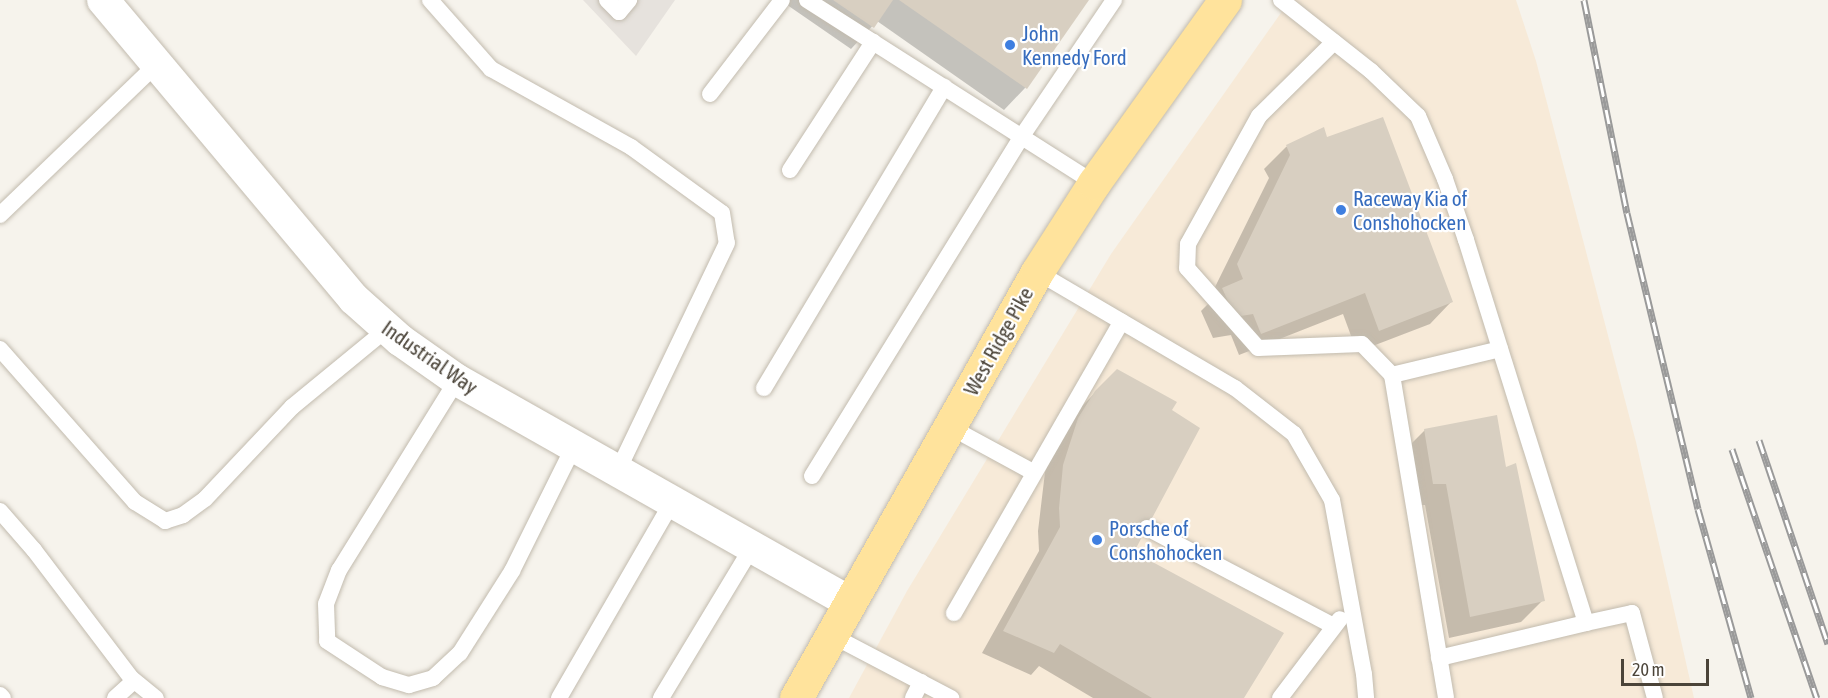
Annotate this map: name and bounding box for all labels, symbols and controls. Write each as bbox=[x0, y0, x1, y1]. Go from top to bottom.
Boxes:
place label: John Kennedy Ford bbox=[1022, 20, 1127, 70]
marker: John Kennedy Ford bbox=[1003, 38, 1017, 52]
place label: Raceway Kia of Conshohocken bbox=[1353, 185, 1467, 235]
marker: Raceway Kia of Conshohocken bbox=[1334, 203, 1348, 217]
street label: West Ridge Pike bbox=[958, 282, 1038, 400]
street label: Industrial Way bbox=[377, 315, 483, 399]
place label: Porsche of Conshohocken bbox=[1109, 515, 1222, 565]
marker: Porsche of Conshohocken bbox=[1090, 533, 1104, 547]
scale bar bbox=[1624, 647, 1712, 685]
text: 20 m bbox=[1632, 659, 1664, 680]

